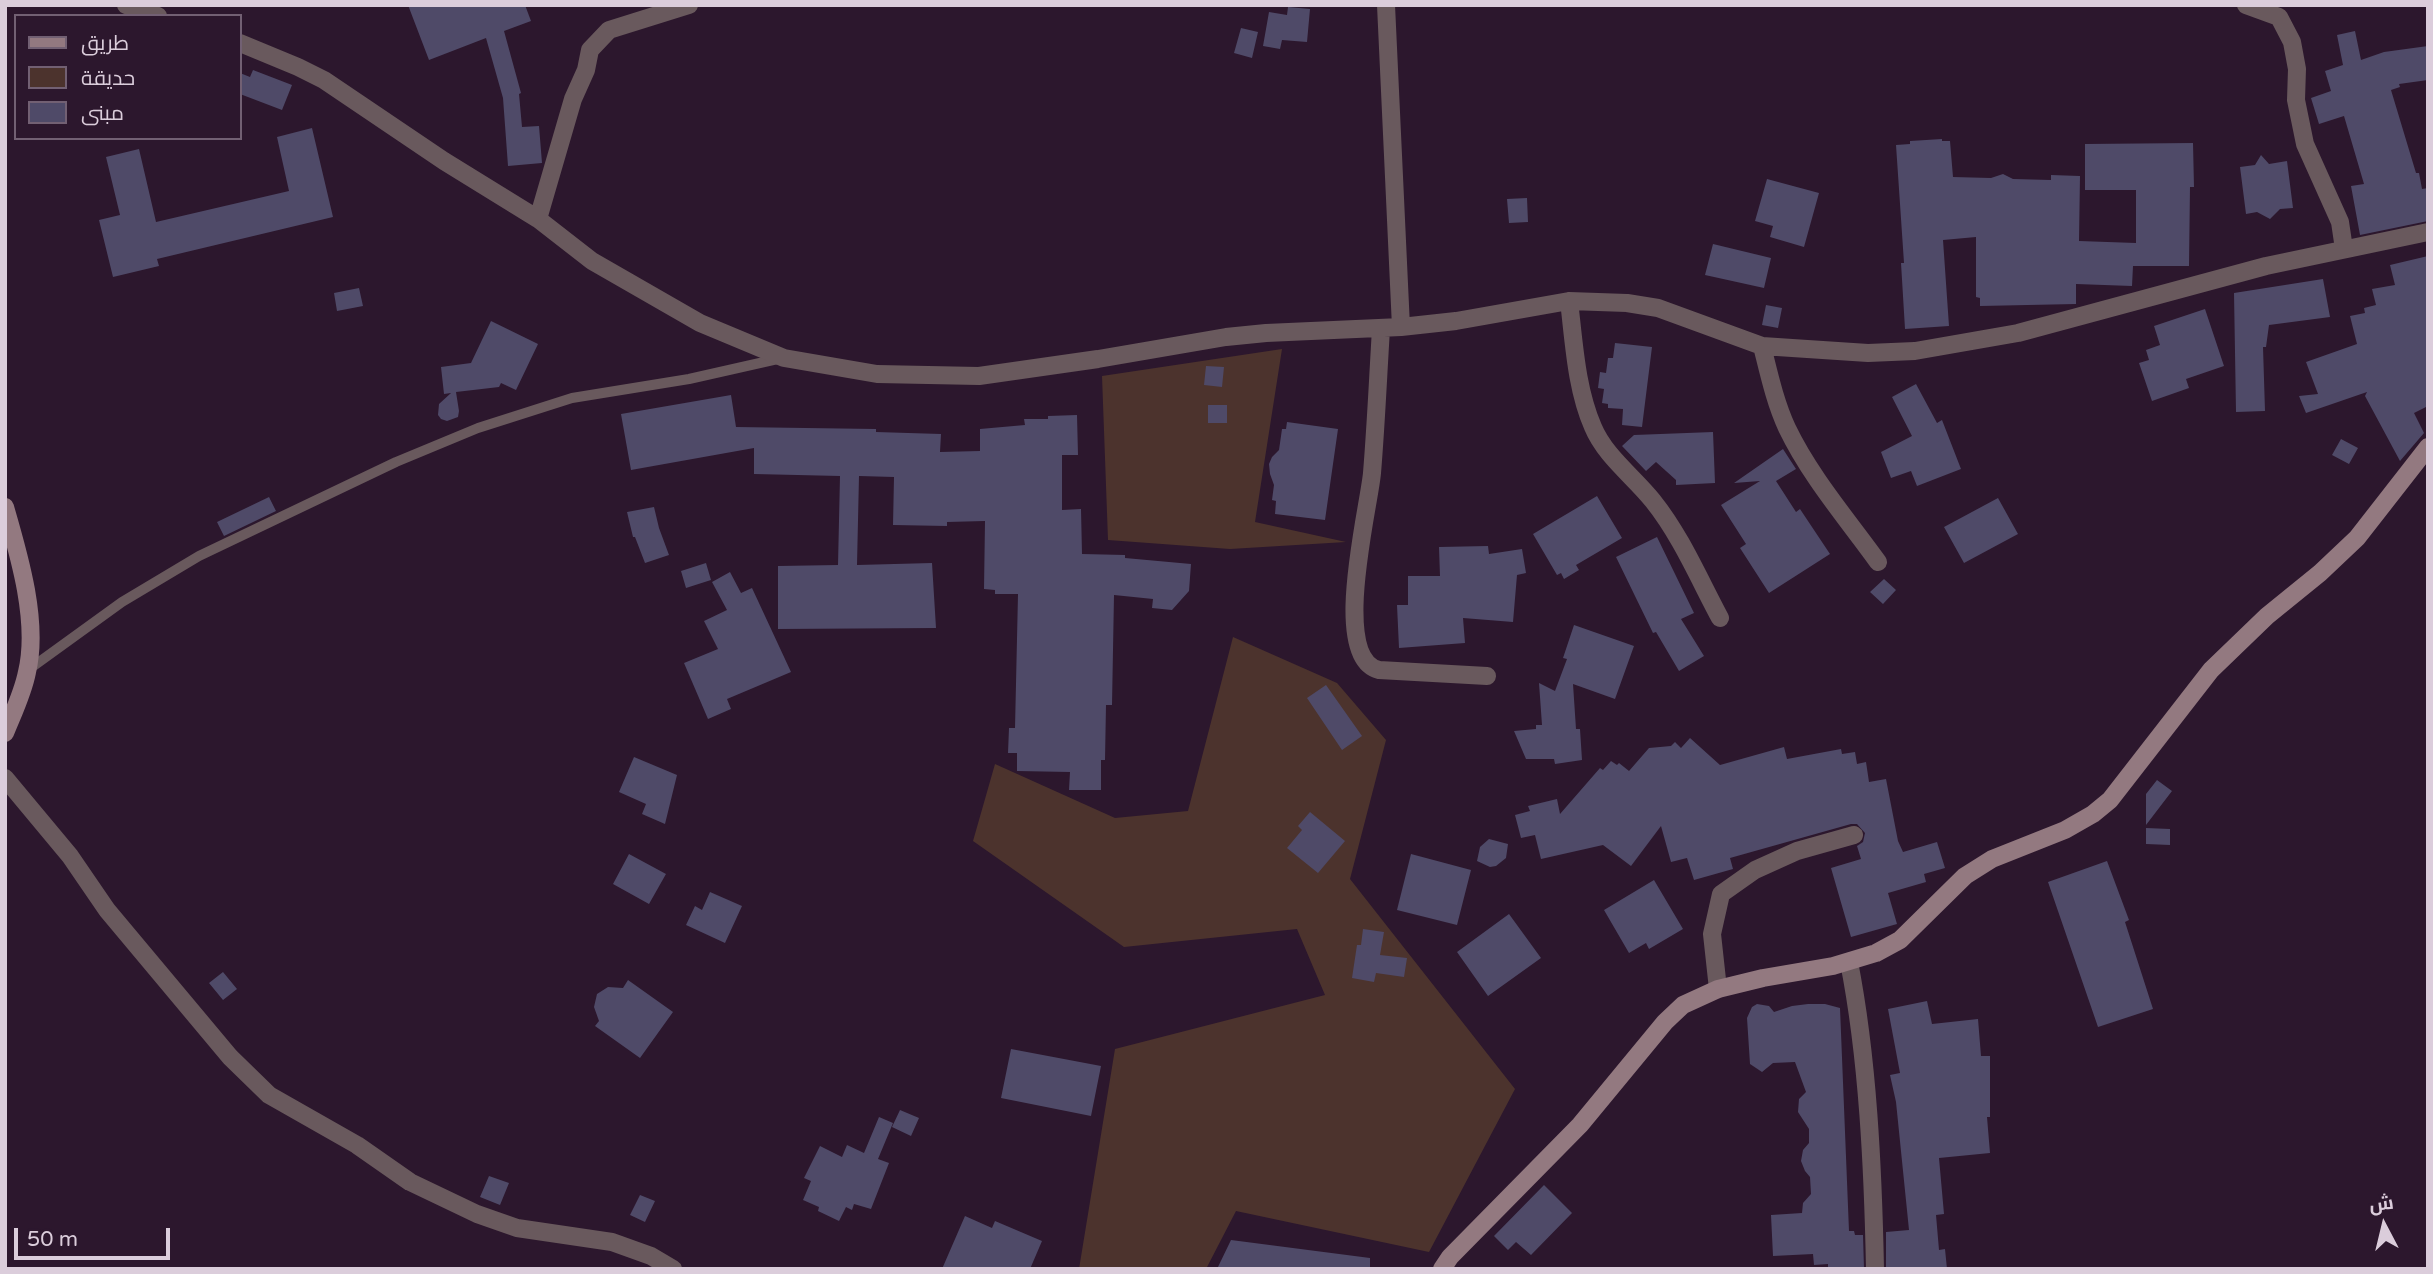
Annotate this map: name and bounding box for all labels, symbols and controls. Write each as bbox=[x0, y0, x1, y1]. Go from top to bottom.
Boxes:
legend bbox=[14, 14, 242, 140]
text: طريق bbox=[81, 31, 129, 56]
text: حديقة bbox=[81, 66, 135, 91]
text: مبنى bbox=[81, 101, 124, 126]
north arrow bbox=[2349, 1190, 2419, 1260]
text: ش bbox=[2368, 1192, 2395, 1217]
scale bar bbox=[18, 1214, 173, 1258]
text: 50 m bbox=[27, 1227, 78, 1252]

